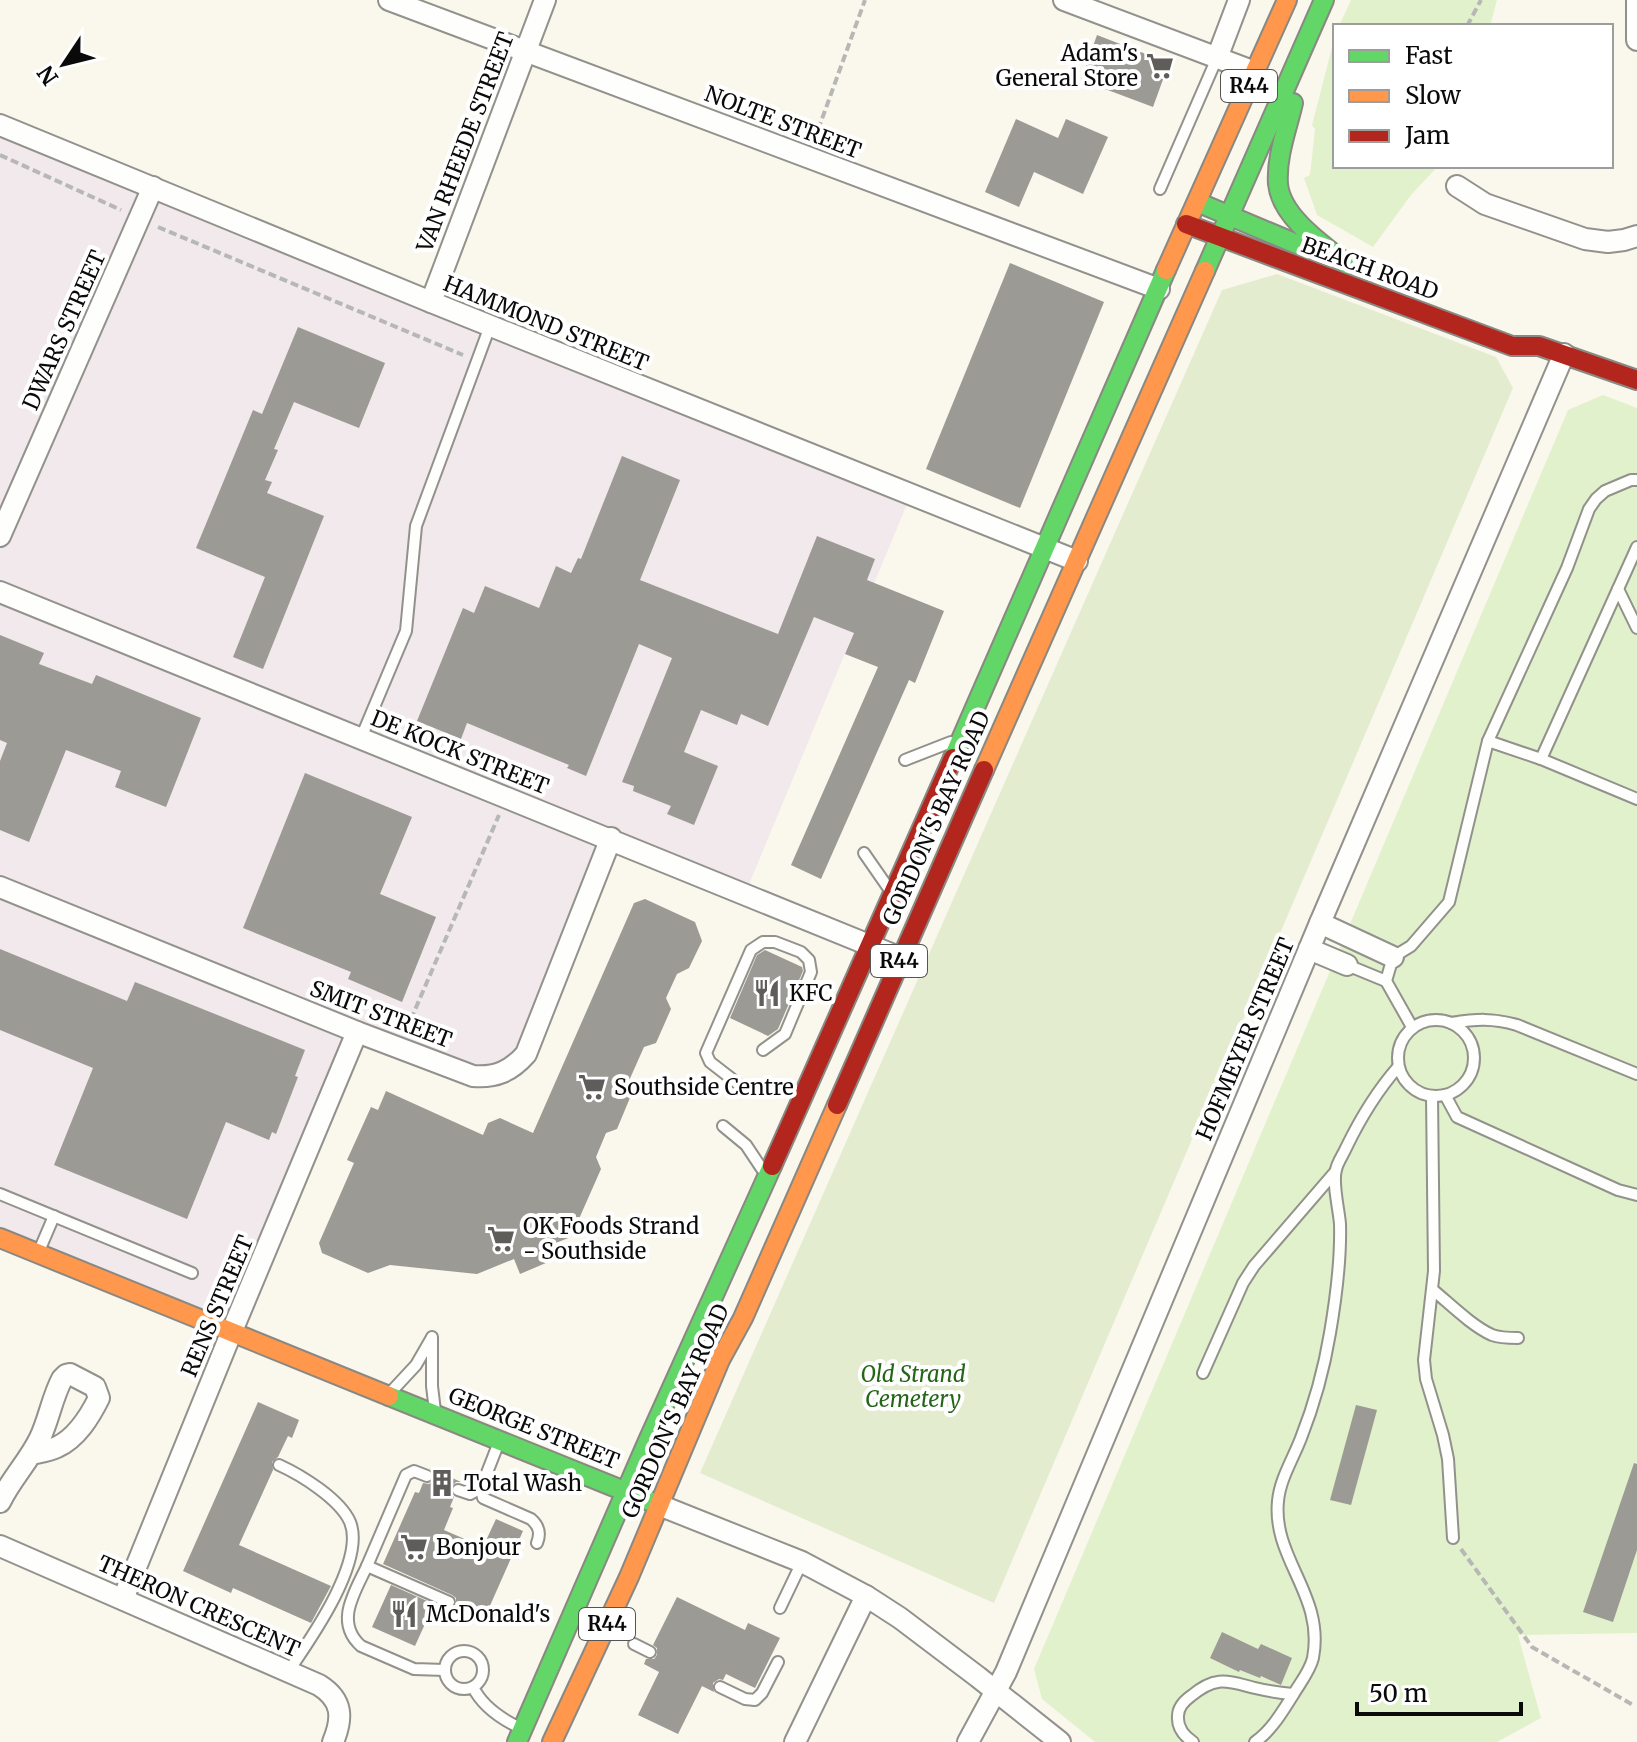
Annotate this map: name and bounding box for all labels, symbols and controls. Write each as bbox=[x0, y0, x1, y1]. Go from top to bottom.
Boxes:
north arrow bbox=[24, 24, 104, 104]
legend bbox=[1333, 24, 1613, 168]
street label: VAN RHEEDE STREET bbox=[410, 28, 520, 257]
place label: Adam's General Store bbox=[996, 39, 1138, 92]
text: Fast bbox=[1405, 40, 1453, 71]
supermarket icon: Adam's General Store bbox=[1145, 51, 1175, 81]
text: N bbox=[31, 60, 64, 91]
road number: R44 bbox=[1221, 70, 1277, 102]
street label: NOLTE STREET bbox=[701, 79, 865, 165]
text: Slow bbox=[1405, 80, 1461, 111]
text: Jam bbox=[1404, 120, 1450, 151]
street label: BEACH ROAD bbox=[1298, 230, 1442, 306]
street label: DWARS STREET bbox=[16, 246, 112, 414]
street label: HAMMOND STREET bbox=[439, 269, 653, 377]
street label: DE KOCK STREET bbox=[367, 704, 553, 800]
street label: GORDON'S BAY ROAD bbox=[876, 706, 996, 930]
street label: HOFMEYER STREET bbox=[1190, 934, 1300, 1144]
road number: R44 bbox=[871, 945, 927, 977]
street label: SMIT STREET bbox=[306, 974, 456, 1054]
restaurant icon: KFC bbox=[752, 978, 782, 1008]
place label: KFC bbox=[789, 979, 833, 1007]
supermarket icon: Southside Centre bbox=[577, 1072, 607, 1102]
place label: Southside Centre bbox=[614, 1073, 794, 1101]
place label: OK Foods Strand - Southside bbox=[523, 1212, 699, 1265]
supermarket icon: OK Foods Strand - Southside bbox=[486, 1224, 516, 1254]
street label: RENS STREET bbox=[175, 1231, 259, 1381]
street label: GORDON'S BAY ROAD bbox=[615, 1299, 735, 1523]
park label: Old Strand Cemetery bbox=[860, 1360, 966, 1413]
street label: GEORGE STREET bbox=[444, 1381, 624, 1475]
building icon: Total Wash bbox=[427, 1468, 457, 1498]
place label: Total Wash bbox=[464, 1469, 582, 1497]
supermarket icon: Bonjour bbox=[399, 1532, 429, 1562]
place label: Bonjour bbox=[436, 1533, 521, 1561]
street label: THERON CRESCENT bbox=[94, 1549, 304, 1663]
restaurant icon: McDonald's bbox=[389, 1599, 419, 1629]
place label: McDonald's bbox=[426, 1600, 550, 1628]
road number: R44 bbox=[579, 1608, 635, 1640]
scale bar bbox=[1357, 1666, 1521, 1716]
text: 50 m bbox=[1369, 1678, 1428, 1709]

